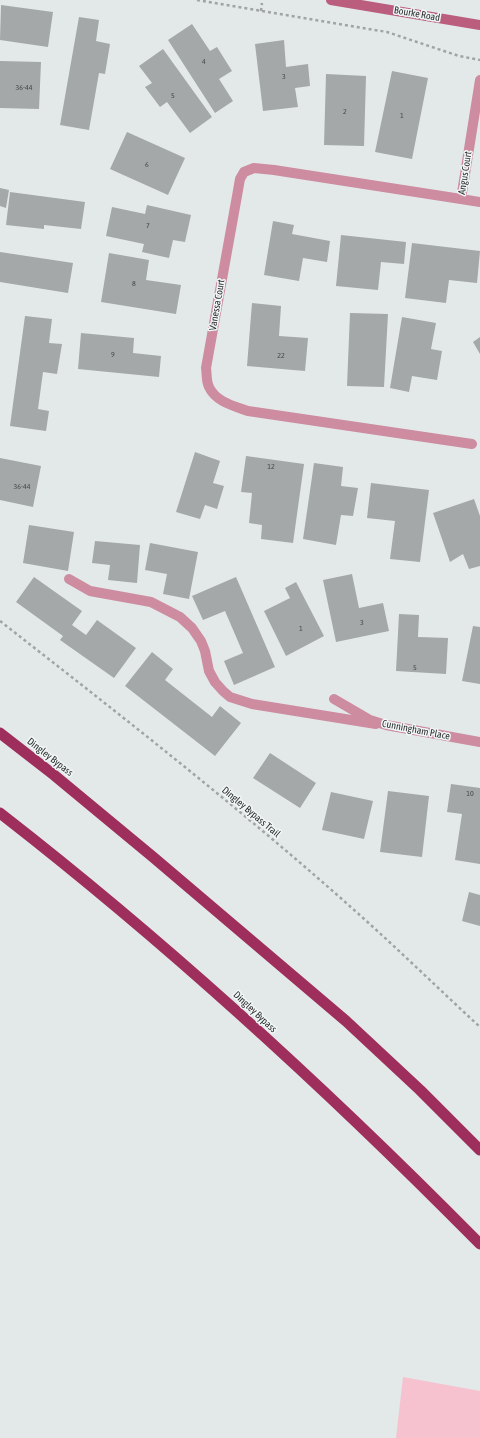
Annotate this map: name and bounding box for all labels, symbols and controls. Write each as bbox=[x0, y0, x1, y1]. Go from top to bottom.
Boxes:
street label: Bourke Road bbox=[393, 4, 441, 24]
house number: 4 bbox=[202, 56, 206, 66]
house number: 3 bbox=[282, 71, 286, 81]
house number: 36-44 bbox=[15, 82, 33, 92]
house number: 5 bbox=[171, 90, 175, 100]
house number: 2 bbox=[343, 106, 347, 116]
house number: 1 bbox=[400, 110, 404, 120]
street label: Angus Court bbox=[456, 151, 474, 195]
house number: 6 bbox=[145, 159, 149, 169]
house number: 7 bbox=[146, 220, 150, 230]
house number: 8 bbox=[132, 278, 136, 288]
street label: Vanessa Court bbox=[207, 279, 227, 331]
house number: 9 bbox=[111, 349, 115, 359]
house number: 22 bbox=[277, 350, 285, 360]
house number: 12 bbox=[267, 461, 275, 471]
house number: 36-44 bbox=[13, 481, 31, 491]
house number: 3 bbox=[360, 617, 364, 627]
house number: 1 bbox=[299, 623, 303, 633]
house number: 5 bbox=[413, 662, 417, 672]
street label: Cunningham Place bbox=[381, 718, 451, 742]
street label: Dingley Bypass bbox=[25, 735, 75, 779]
street label: Dingley Bypass Trail bbox=[219, 784, 283, 840]
house number: 10 bbox=[466, 788, 474, 798]
street label: Dingley Bypass bbox=[231, 989, 279, 1035]

